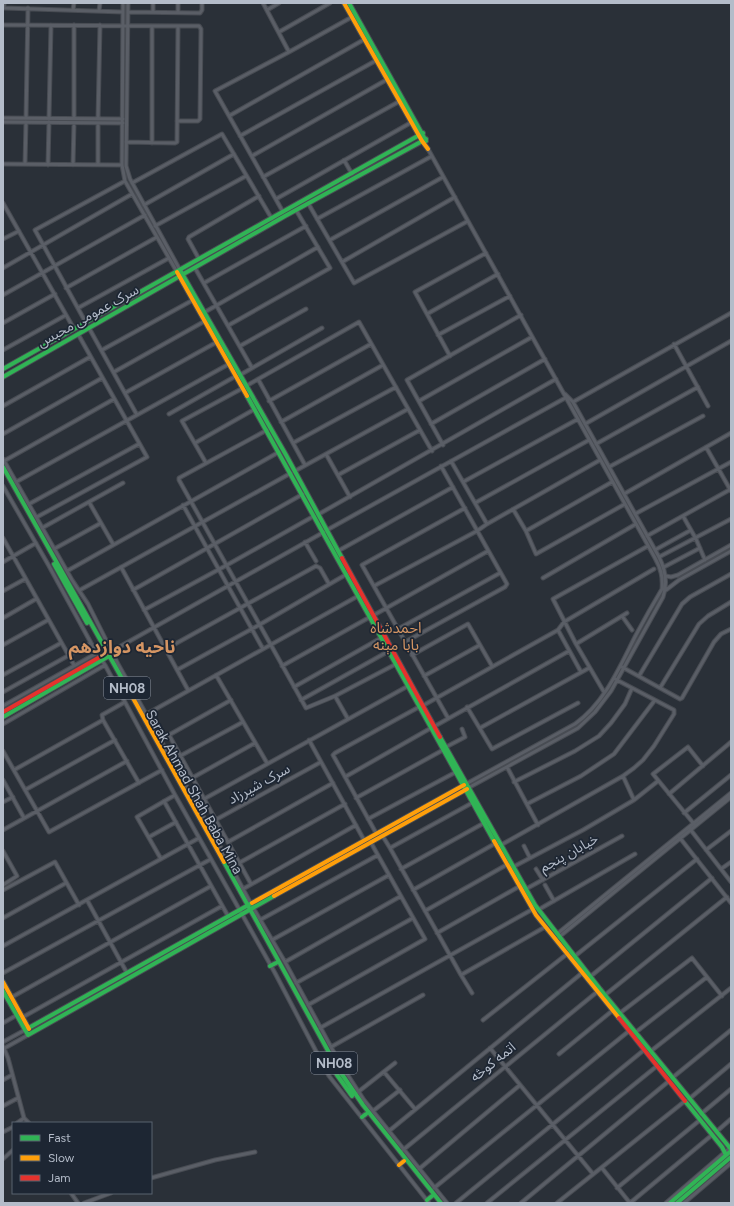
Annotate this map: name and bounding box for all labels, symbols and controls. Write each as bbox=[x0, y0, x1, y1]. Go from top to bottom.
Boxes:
street label: سرک عمومی محبس bbox=[34, 281, 142, 351]
district label: احمدشاه بابا مېنه bbox=[370, 619, 422, 655]
district label: ناحیه دوازدهم bbox=[68, 636, 176, 660]
road number: NH08 bbox=[104, 677, 150, 699]
street label: Sarak Ahmad Shah Baba Mina bbox=[142, 707, 246, 877]
street label: سرک شیرزاد bbox=[225, 760, 293, 808]
street label: خیابان پنجم bbox=[537, 830, 602, 878]
street label: اتمه کوڅه bbox=[467, 1039, 519, 1085]
road number: NH08 bbox=[311, 1052, 357, 1074]
legend bbox=[12, 1122, 152, 1194]
text: Fast bbox=[48, 1131, 71, 1145]
text: Slow bbox=[48, 1151, 75, 1165]
text: Jam bbox=[48, 1171, 71, 1185]

